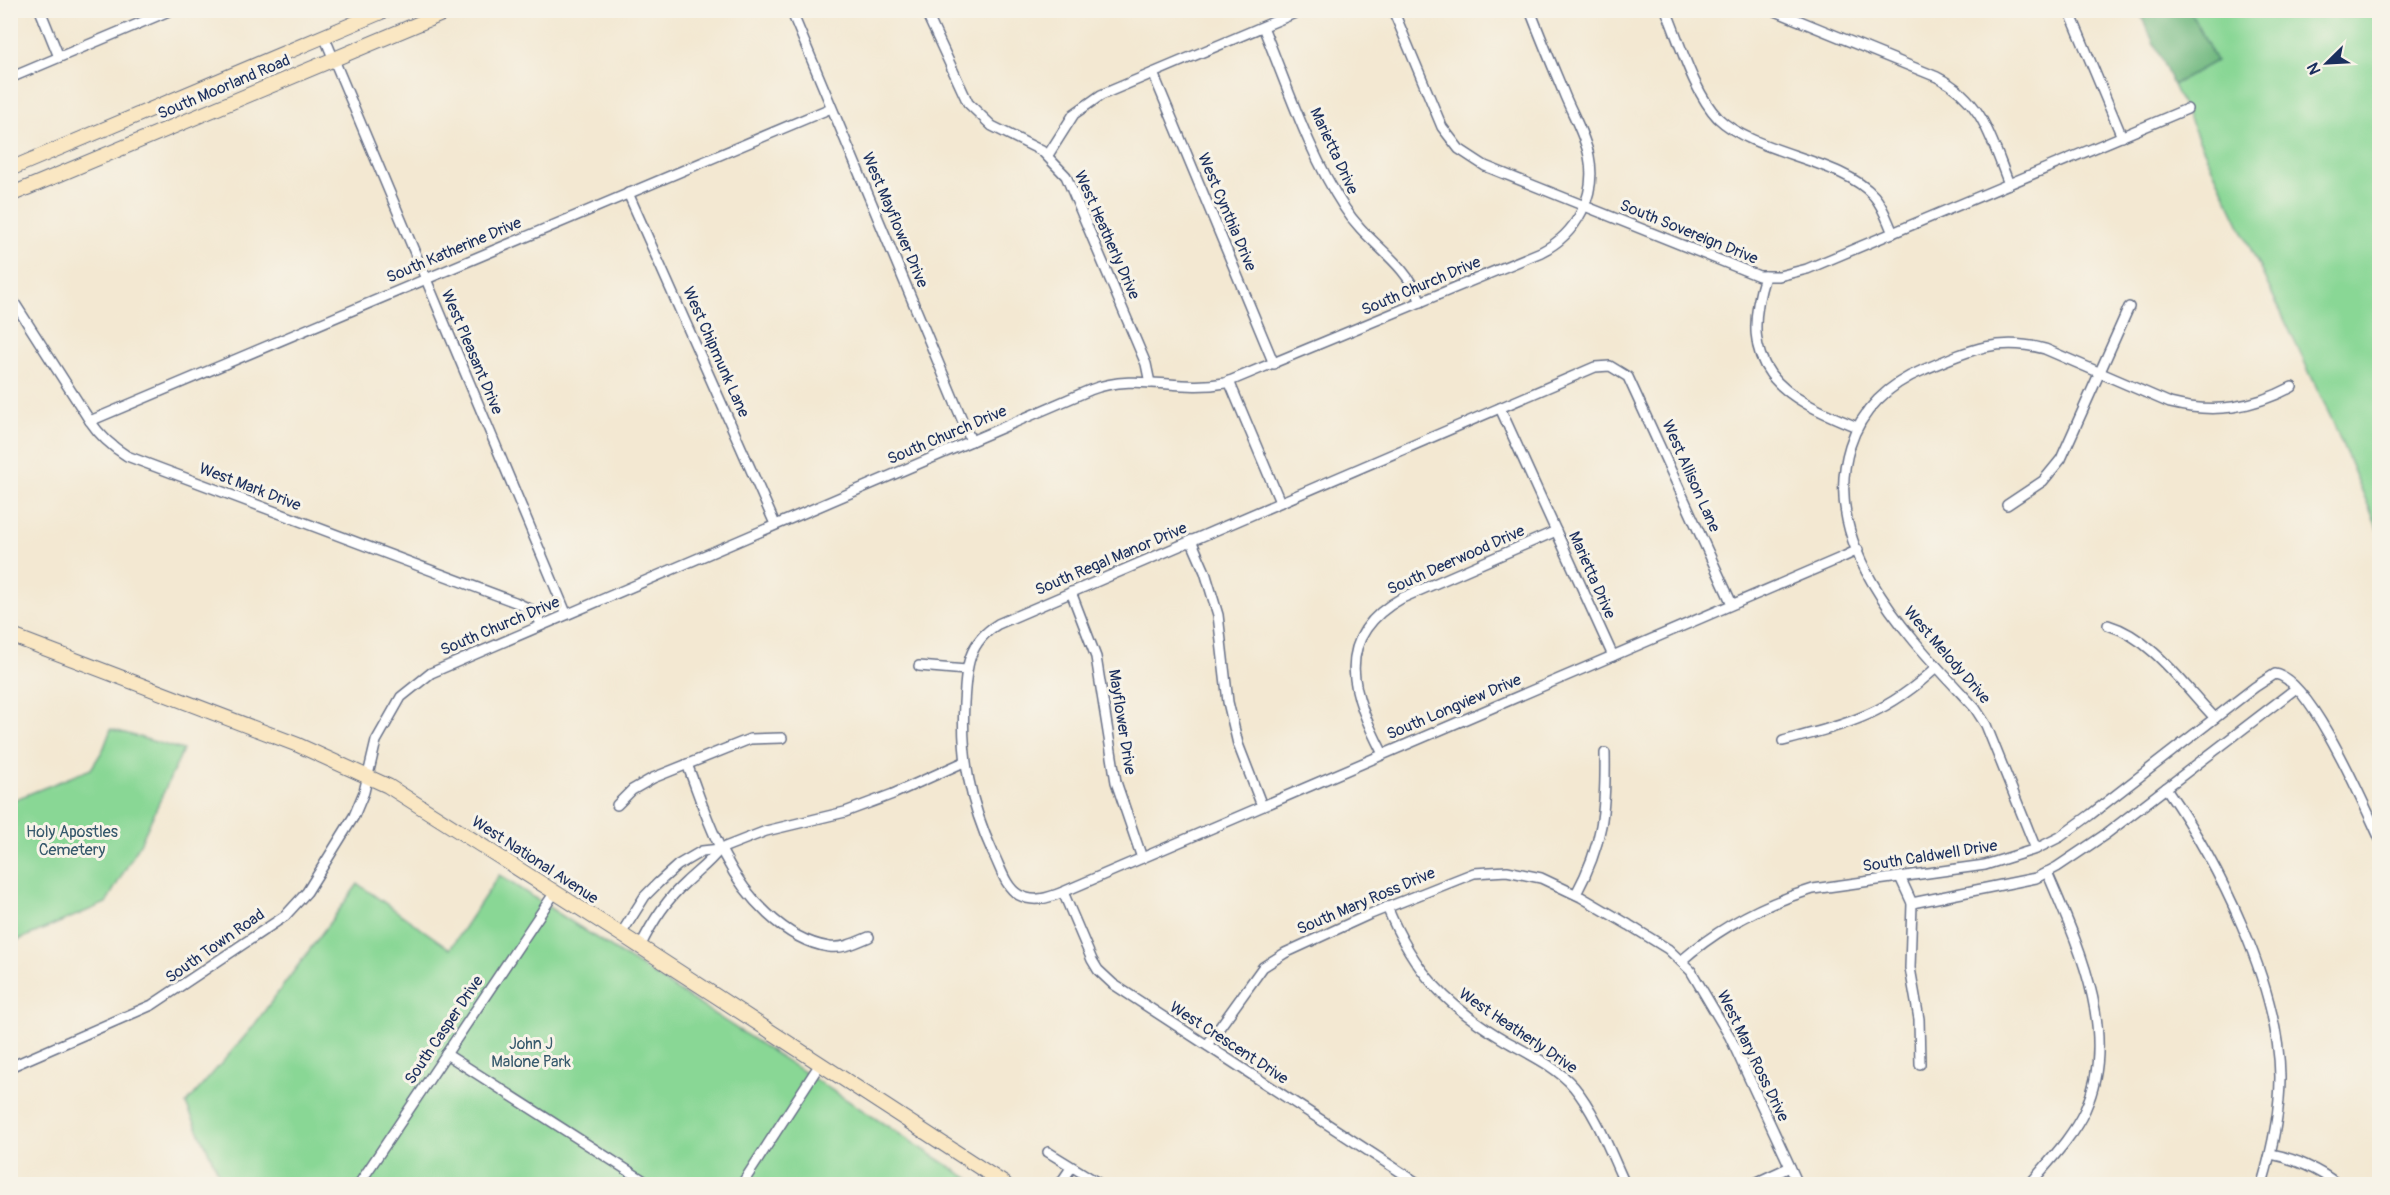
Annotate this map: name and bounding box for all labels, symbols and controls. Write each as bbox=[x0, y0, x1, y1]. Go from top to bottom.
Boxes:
north arrow bbox=[2297, 33, 2357, 93]
street label: South Moorland Road bbox=[155, 50, 293, 124]
text: N bbox=[2303, 60, 2326, 78]
street label: Marietta Drive bbox=[1305, 104, 1363, 198]
street label: West Mayflower Drive bbox=[857, 149, 933, 291]
street label: West Cynthia Drive bbox=[1193, 150, 1261, 274]
street label: West Heatherly Drive bbox=[1070, 168, 1144, 303]
street label: South Sovereign Drive bbox=[1617, 195, 1761, 269]
street label: South Katherine Drive bbox=[383, 212, 525, 287]
street label: South Church Drive bbox=[1358, 252, 1484, 320]
street label: West Chipmunk Lane bbox=[678, 284, 754, 421]
street label: West Pleasant Drive bbox=[437, 287, 507, 418]
street label: South Church Drive bbox=[884, 401, 1010, 469]
street label: West Allison Lane bbox=[1657, 417, 1725, 535]
street label: West Mark Drive bbox=[196, 458, 304, 516]
street label: South Regal Manor Drive bbox=[1032, 518, 1190, 600]
street label: South Deerwood Drive bbox=[1384, 521, 1528, 599]
street label: Marietta Drive bbox=[1564, 528, 1620, 622]
street label: South Church Drive bbox=[437, 592, 563, 660]
street label: West Melody Drive bbox=[1899, 602, 1995, 708]
street label: Mayflower Drive bbox=[1104, 668, 1140, 776]
street label: South Longview Drive bbox=[1384, 670, 1524, 744]
street label: West National Avenue bbox=[468, 812, 602, 909]
park label: Holy Apostles Cemetery bbox=[26, 822, 118, 860]
street label: South Caldwell Drive bbox=[1861, 835, 1999, 877]
street label: South Mary Ross Drive bbox=[1294, 863, 1438, 939]
street label: South Town Road bbox=[162, 904, 268, 988]
street label: South Casper Drive bbox=[400, 972, 488, 1088]
street label: West Heatherly Drive bbox=[1455, 984, 1581, 1078]
street label: West Mary Ross Drive bbox=[1713, 987, 1793, 1125]
street label: West Crescent Drive bbox=[1166, 997, 1292, 1089]
park label: John J Malone Park bbox=[491, 1034, 571, 1072]

